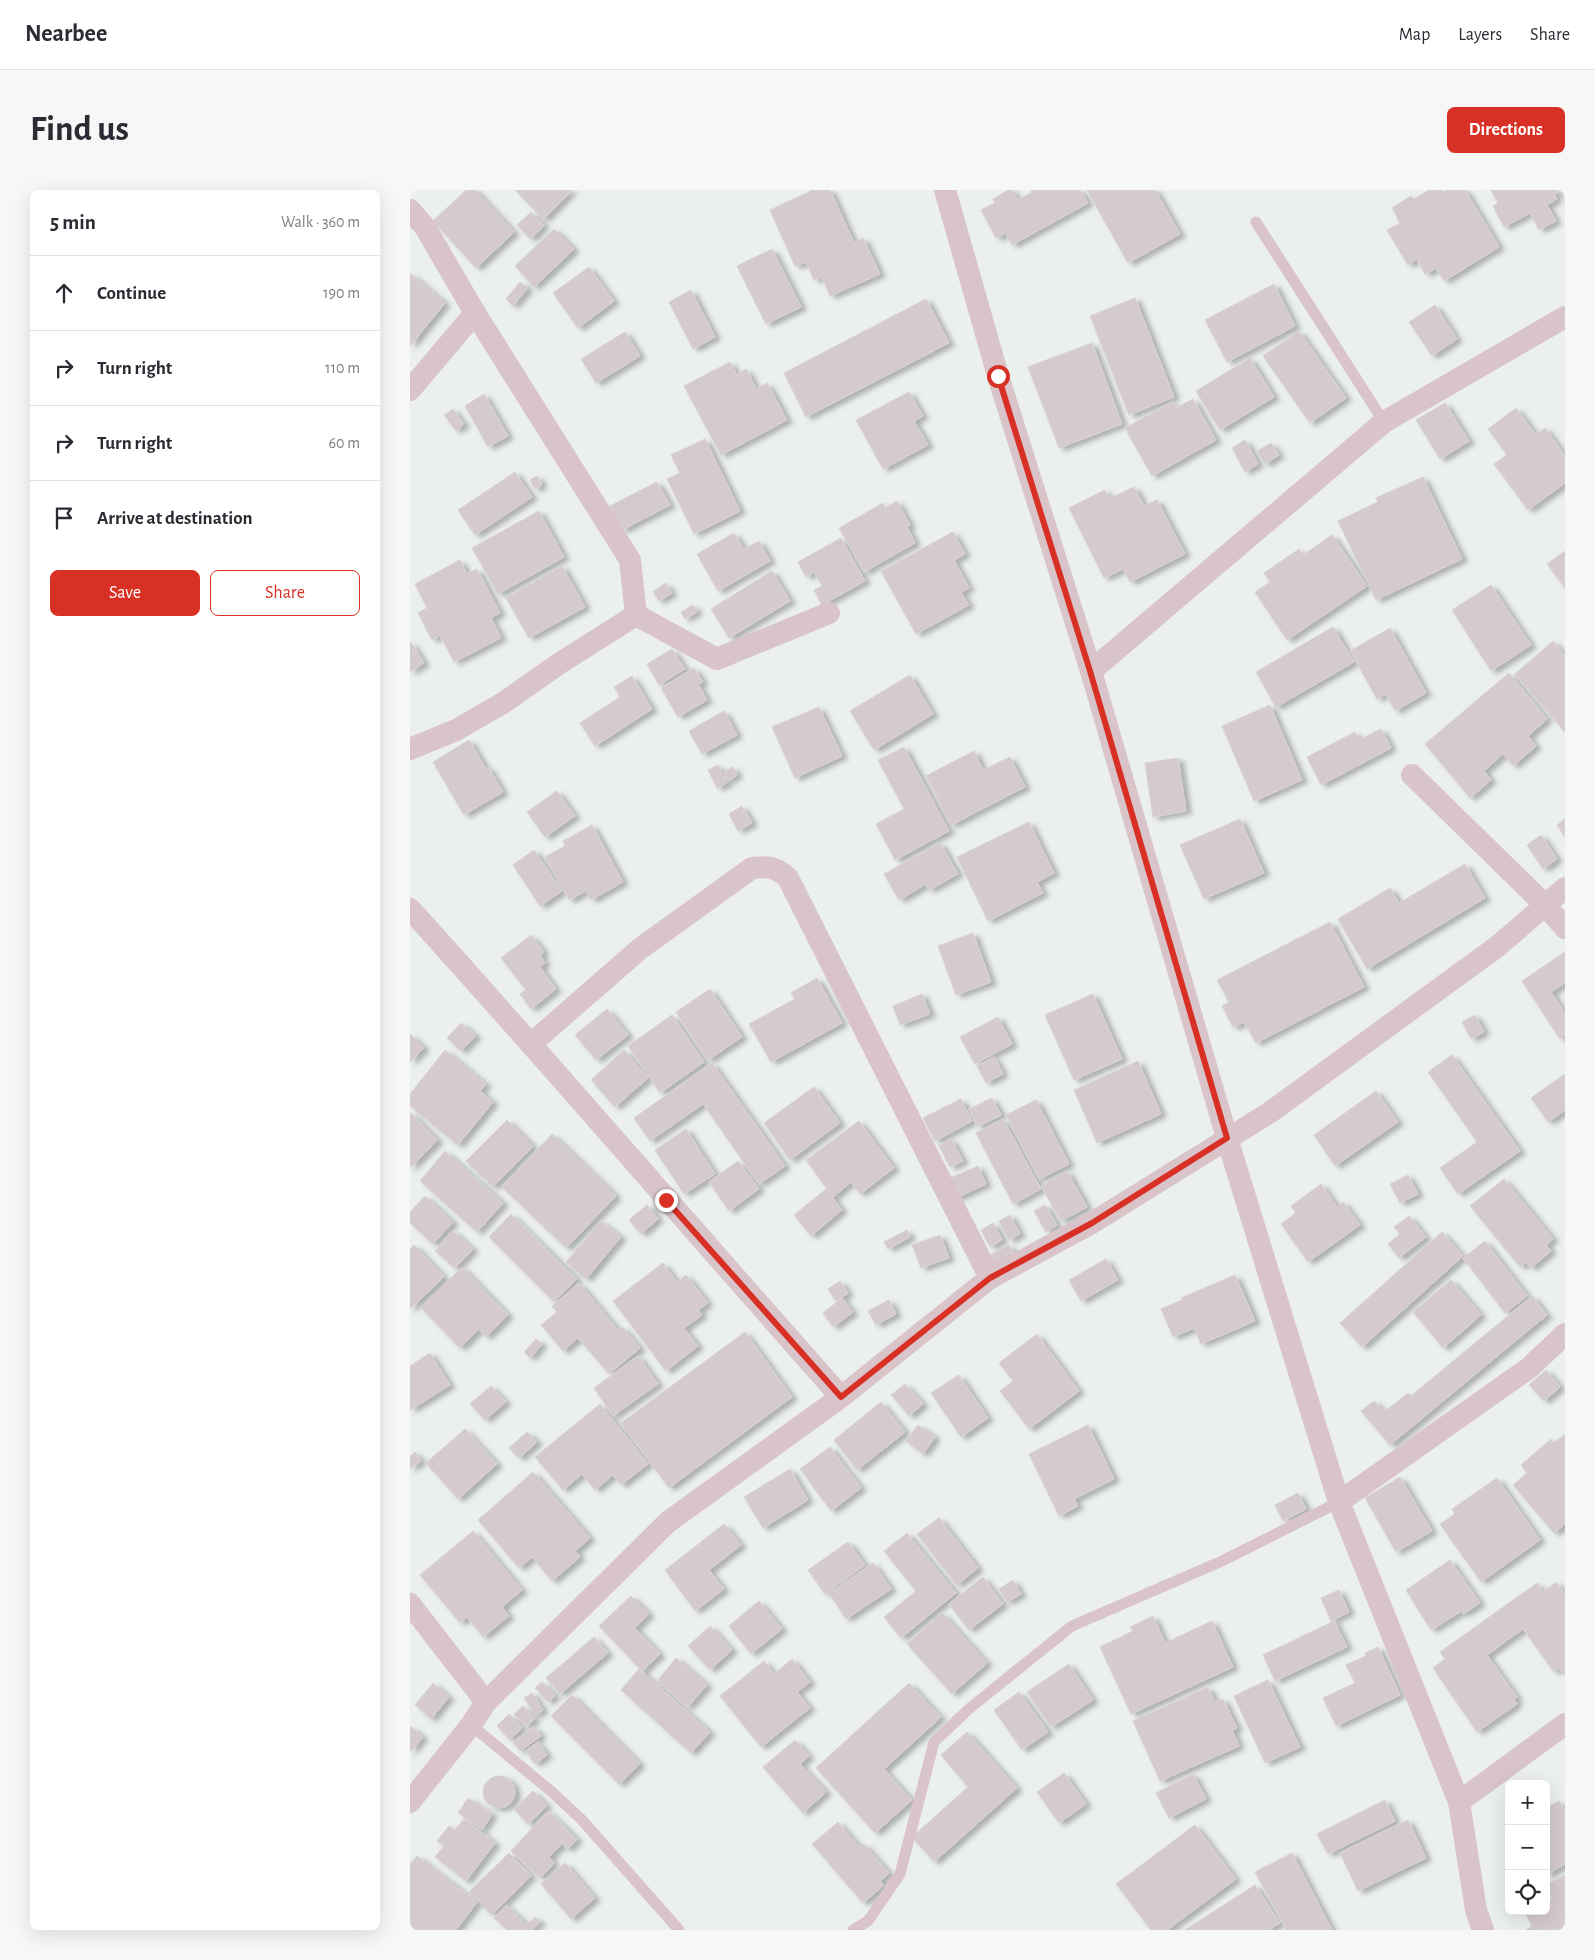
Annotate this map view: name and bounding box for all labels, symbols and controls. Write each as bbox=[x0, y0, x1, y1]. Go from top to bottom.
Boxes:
text: Nearbee bbox=[25, 22, 107, 46]
text: Map bbox=[1399, 26, 1430, 44]
text: Layers bbox=[1458, 26, 1502, 44]
text: Share bbox=[1530, 26, 1570, 44]
button: Directions bbox=[1447, 107, 1565, 153]
text: Find us bbox=[30, 112, 129, 147]
text: 5 min bbox=[50, 212, 96, 233]
text: Walk · 360 m bbox=[281, 214, 360, 230]
icon: ahead bbox=[50, 279, 78, 307]
text: Continue bbox=[97, 284, 166, 303]
text: 190 m bbox=[323, 285, 360, 301]
icon: right bbox=[50, 354, 78, 382]
text: Turn right bbox=[97, 359, 172, 378]
text: 110 m bbox=[325, 360, 360, 376]
route start bbox=[987, 365, 1010, 388]
icon: right bbox=[50, 429, 78, 457]
text: Turn right bbox=[97, 434, 172, 453]
text: 60 m bbox=[329, 435, 360, 451]
icon: arrive bbox=[50, 504, 78, 532]
text: Arrive at destination bbox=[97, 509, 253, 528]
button: Save bbox=[50, 570, 200, 616]
button: Share bbox=[210, 570, 360, 616]
route end bbox=[655, 1189, 678, 1212]
map controls bbox=[1505, 1780, 1550, 1915]
button: + bbox=[1505, 1780, 1550, 1825]
button: − bbox=[1505, 1825, 1550, 1870]
button: locate bbox=[1505, 1870, 1550, 1915]

